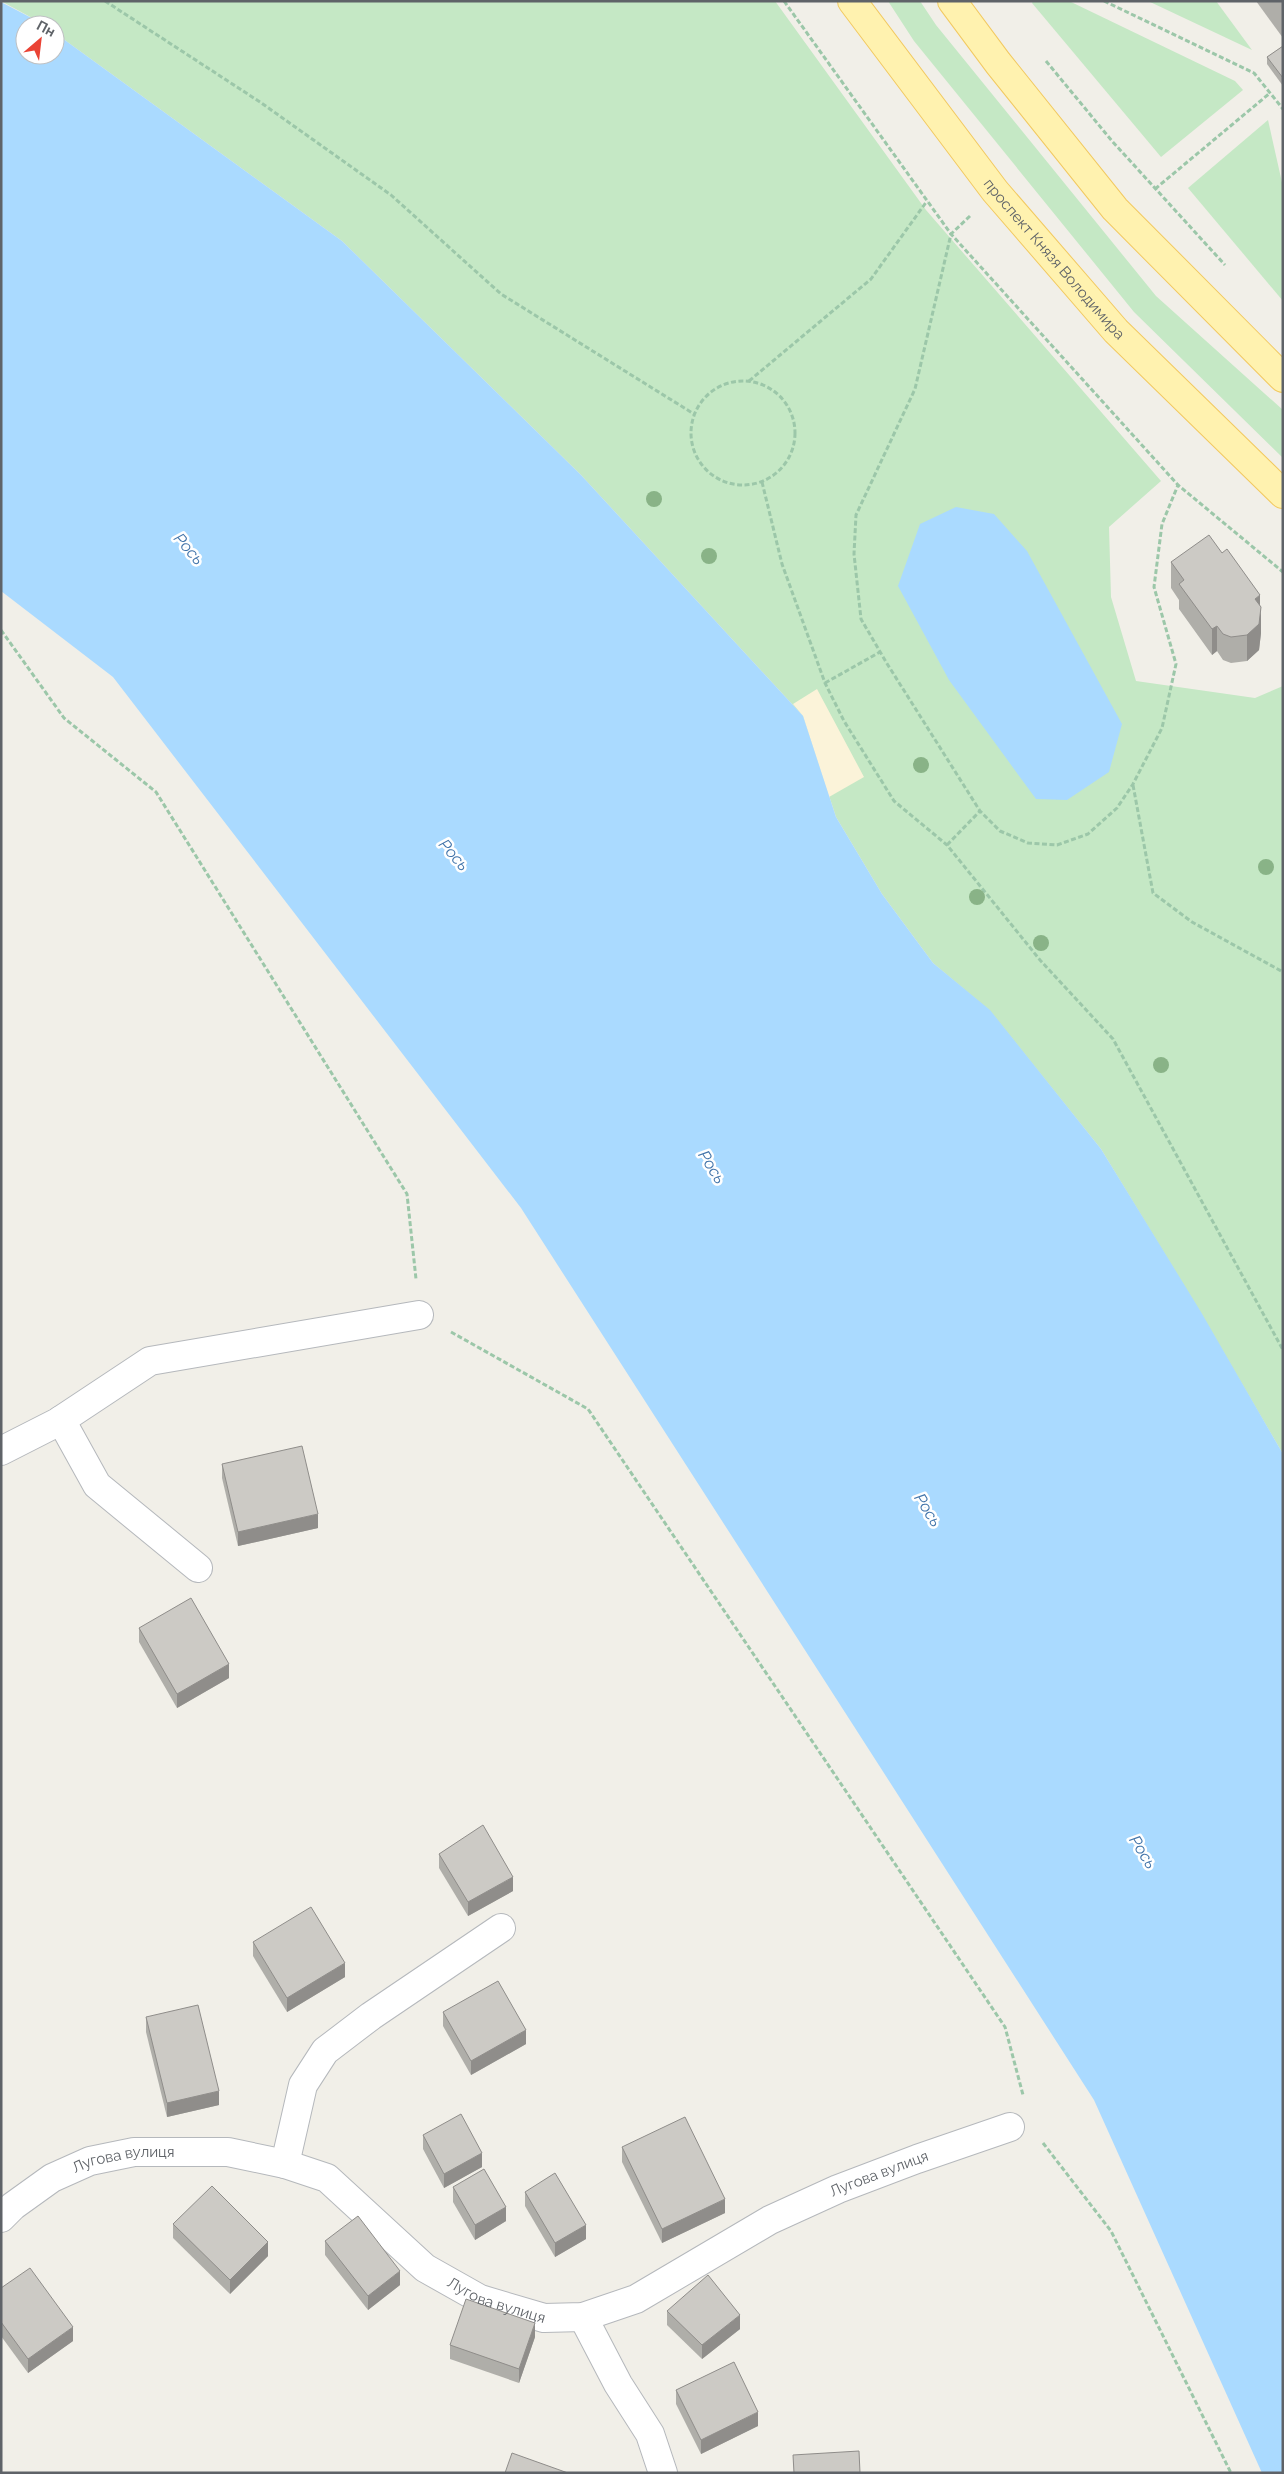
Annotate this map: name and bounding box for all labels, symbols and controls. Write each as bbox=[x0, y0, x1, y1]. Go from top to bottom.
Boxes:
north arrow bbox=[15, 15, 65, 65]
text: Пн bbox=[34, 17, 58, 40]
street label: проспект Князя Володимира bbox=[980, 175, 1128, 343]
water label: Рось bbox=[170, 529, 208, 569]
water label: Рось bbox=[435, 835, 473, 875]
water label: Рось bbox=[694, 1147, 730, 1187]
water label: Рось bbox=[910, 1490, 946, 1530]
water label: Рось bbox=[1125, 1832, 1161, 1872]
street label: Лугова вулиця bbox=[69, 2143, 175, 2177]
street label: Лугова вулиця bbox=[827, 2147, 931, 2201]
street label: Лугова вулиця bbox=[444, 2273, 548, 2327]

